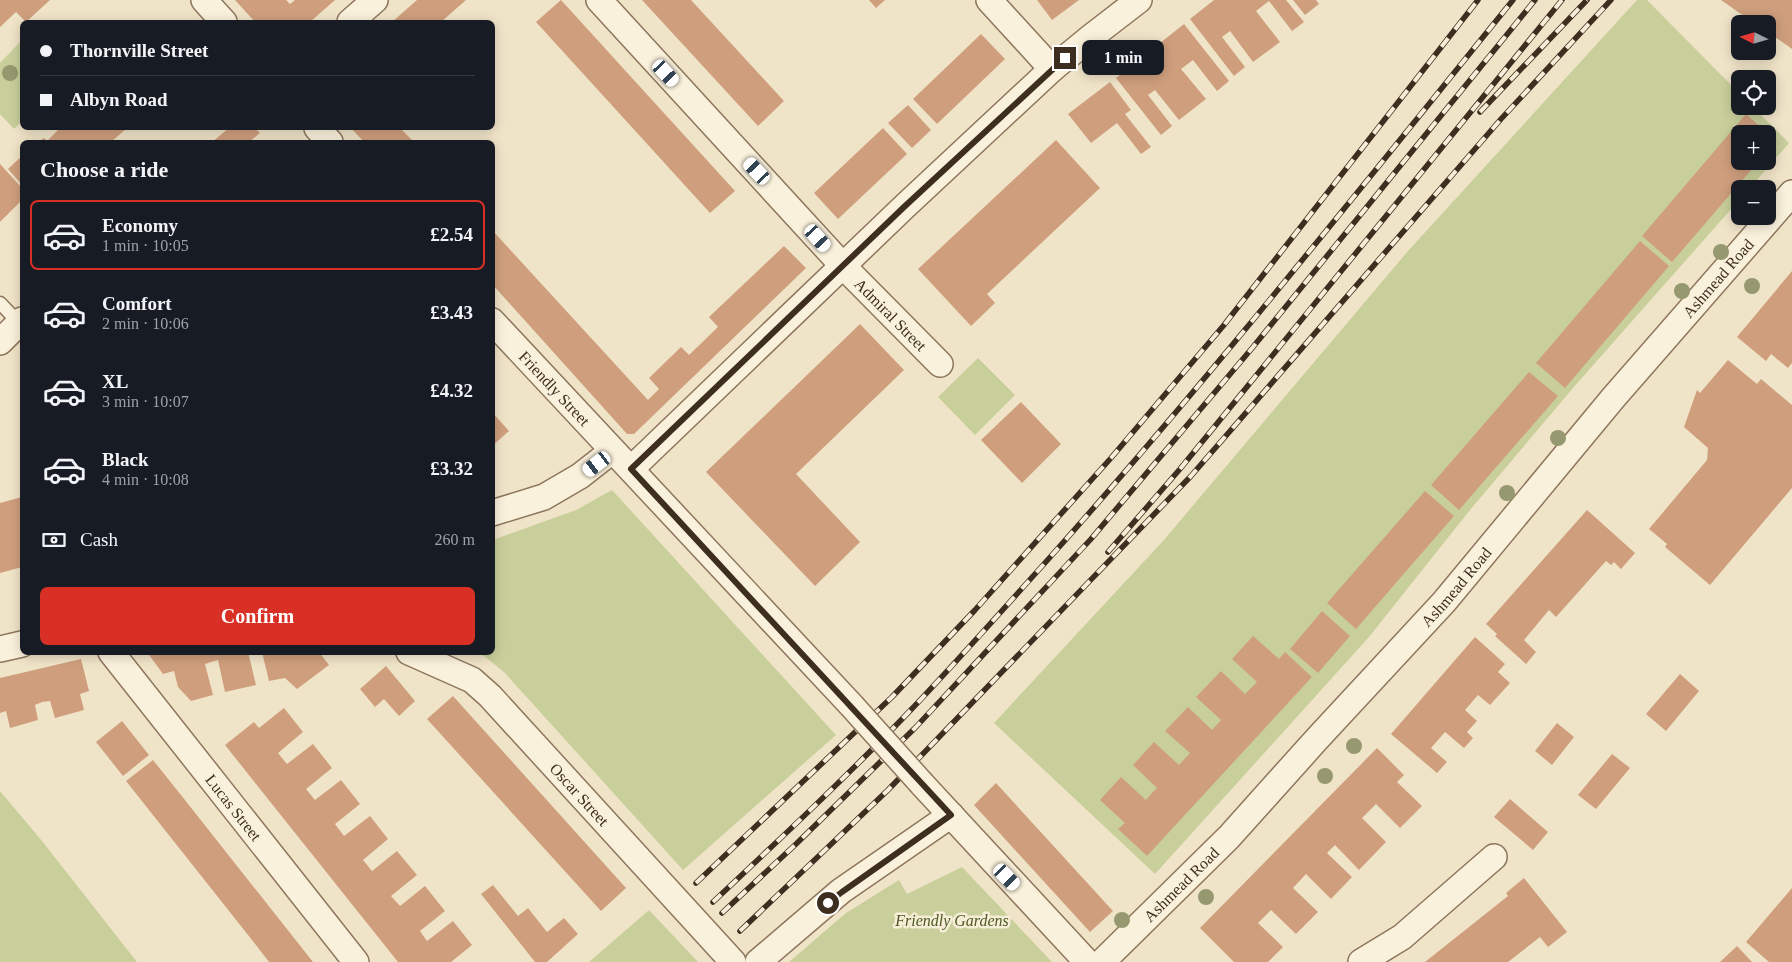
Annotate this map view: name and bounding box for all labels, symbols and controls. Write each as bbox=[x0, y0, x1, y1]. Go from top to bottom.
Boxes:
north arrow bbox=[1731, 15, 1776, 60]
map controls bbox=[1731, 15, 1776, 225]
text: Thornville Street bbox=[70, 40, 208, 61]
callout: 1 min bbox=[1082, 40, 1165, 76]
route end bbox=[1054, 47, 1076, 69]
text: 1 min bbox=[1104, 49, 1142, 66]
car bbox=[650, 57, 681, 89]
button: locate bbox=[1731, 70, 1776, 115]
text: Albyn Road bbox=[70, 89, 168, 110]
button: + bbox=[1731, 125, 1776, 170]
car bbox=[741, 155, 772, 187]
text: Choose a ride bbox=[40, 157, 168, 182]
button: − bbox=[1731, 180, 1776, 225]
icon: car bbox=[42, 213, 87, 258]
text: Economy bbox=[102, 215, 178, 236]
car bbox=[802, 222, 833, 254]
text: £2.54 bbox=[430, 224, 473, 245]
street label: Ashmead Road bbox=[1679, 235, 1757, 321]
text: 1 min · 10:05 bbox=[102, 237, 189, 254]
street label: Admiral Street bbox=[852, 275, 931, 354]
icon: car bbox=[42, 291, 87, 336]
text: Comfort bbox=[102, 293, 172, 314]
text: £3.43 bbox=[430, 302, 473, 323]
text: 2 min · 10:06 bbox=[102, 315, 189, 332]
street label: Friendly Street bbox=[516, 347, 594, 429]
icon: car bbox=[42, 369, 87, 414]
text: XL bbox=[102, 371, 128, 392]
text: £4.32 bbox=[430, 380, 473, 401]
text: 3 min · 10:07 bbox=[102, 393, 189, 410]
icon: car bbox=[42, 447, 87, 492]
text: Black bbox=[102, 449, 148, 470]
car bbox=[580, 449, 613, 479]
text: £3.32 bbox=[430, 458, 473, 479]
text: 4 min · 10:08 bbox=[102, 471, 189, 488]
icon: cash bbox=[40, 526, 68, 554]
text: Cash bbox=[80, 529, 118, 550]
text: 260 m bbox=[435, 531, 475, 548]
street label: Ashmead Road bbox=[1417, 544, 1494, 630]
button: Confirm bbox=[40, 587, 475, 645]
street label: Oscar Street bbox=[547, 759, 613, 829]
street label: Lucas Street bbox=[202, 771, 265, 844]
street label: Ashmead Road bbox=[1140, 844, 1222, 925]
car bbox=[991, 861, 1022, 893]
route start bbox=[817, 892, 839, 914]
park label: Friendly Gardens bbox=[894, 912, 1009, 930]

